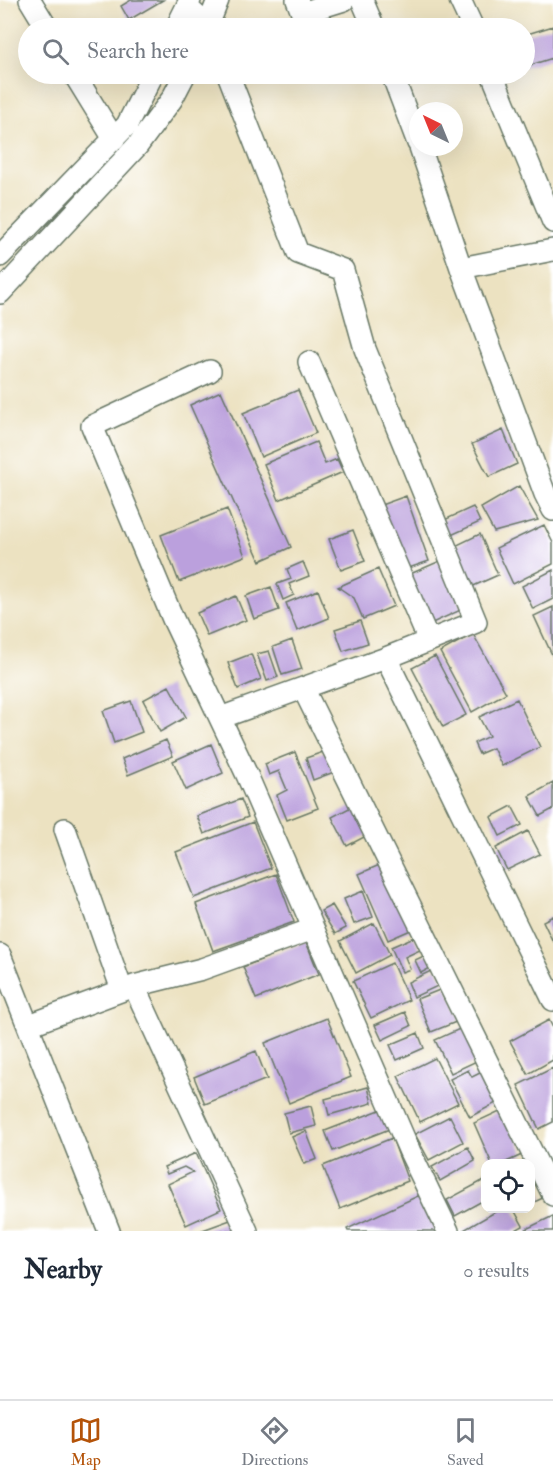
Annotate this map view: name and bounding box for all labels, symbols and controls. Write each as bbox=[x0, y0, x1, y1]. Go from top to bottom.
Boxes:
search box bbox=[18, 18, 535, 84]
icon: search bbox=[39, 35, 72, 68]
text: Search here bbox=[87, 37, 189, 65]
north arrow bbox=[409, 102, 463, 156]
map controls bbox=[481, 1159, 535, 1213]
button: locate bbox=[481, 1159, 535, 1213]
text: Nearby bbox=[24, 1254, 102, 1286]
text: 0 results bbox=[463, 1258, 529, 1283]
tab: Map bbox=[69, 1414, 102, 1470]
tab: Directions bbox=[241, 1414, 308, 1470]
tab: Saved bbox=[447, 1414, 484, 1470]

